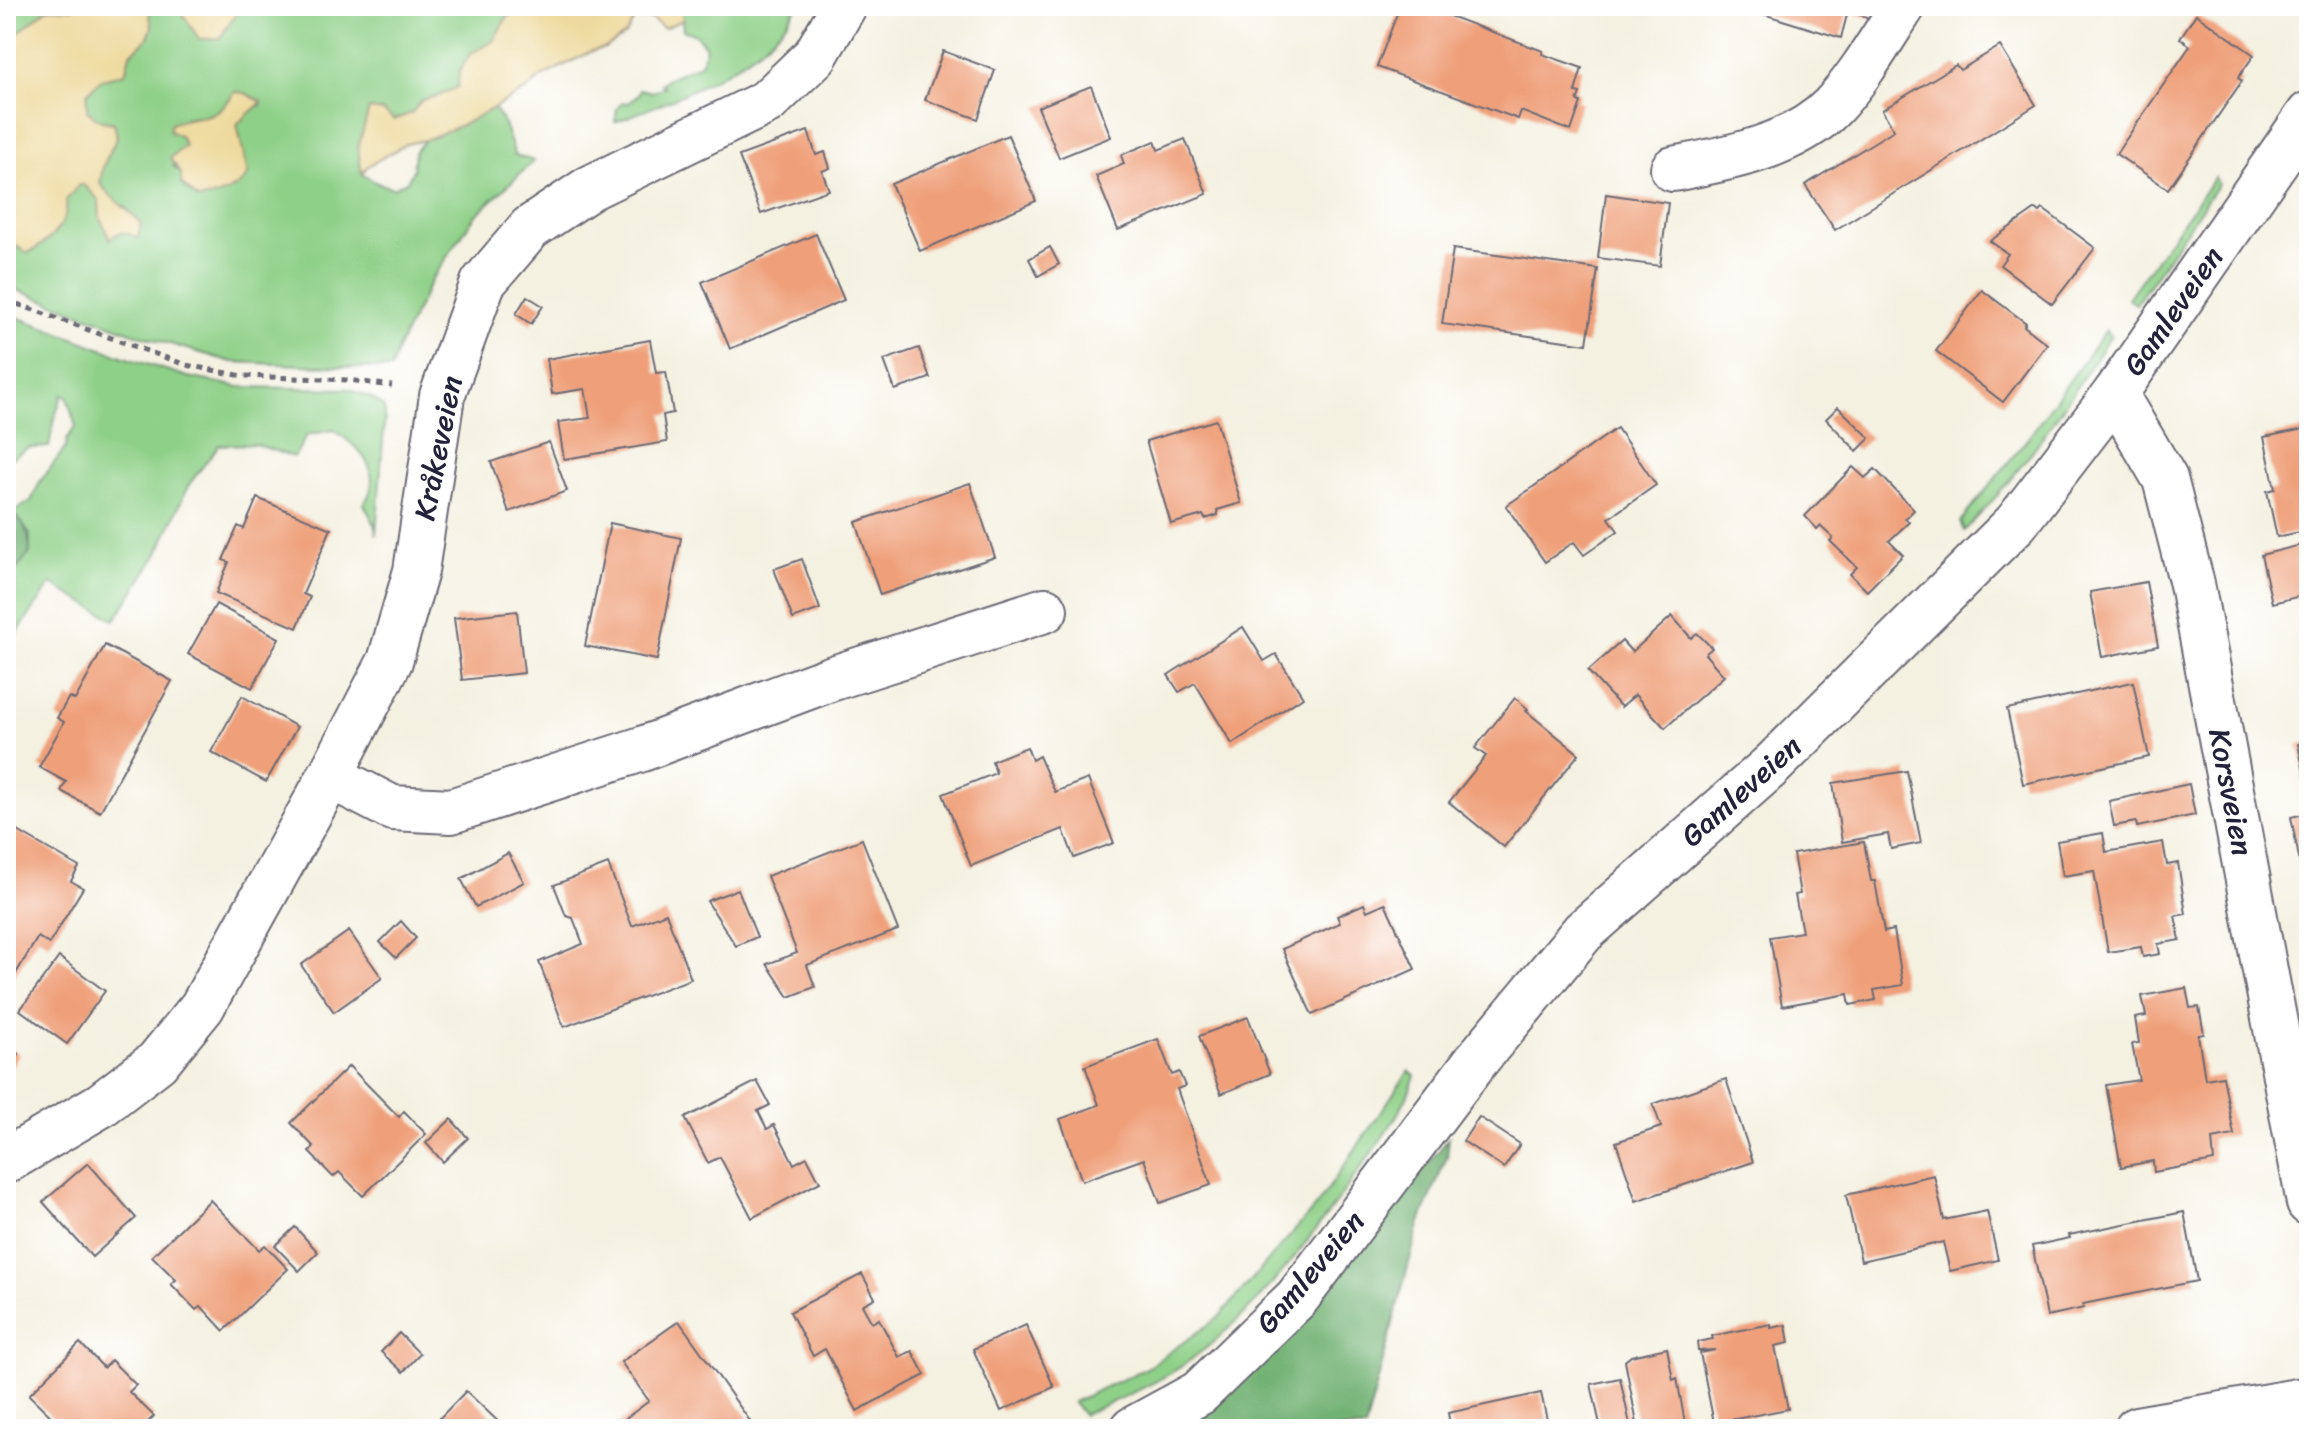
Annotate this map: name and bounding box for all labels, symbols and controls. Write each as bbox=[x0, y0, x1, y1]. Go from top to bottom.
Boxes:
street label: Gamleveien bbox=[2108, 234, 2238, 388]
street label: Kråkeveien bbox=[398, 371, 478, 525]
street label: Gamleveien bbox=[1668, 721, 1814, 861]
street label: Korsveien bbox=[2192, 724, 2270, 860]
street label: Gamleveien bbox=[1241, 1198, 1379, 1346]

